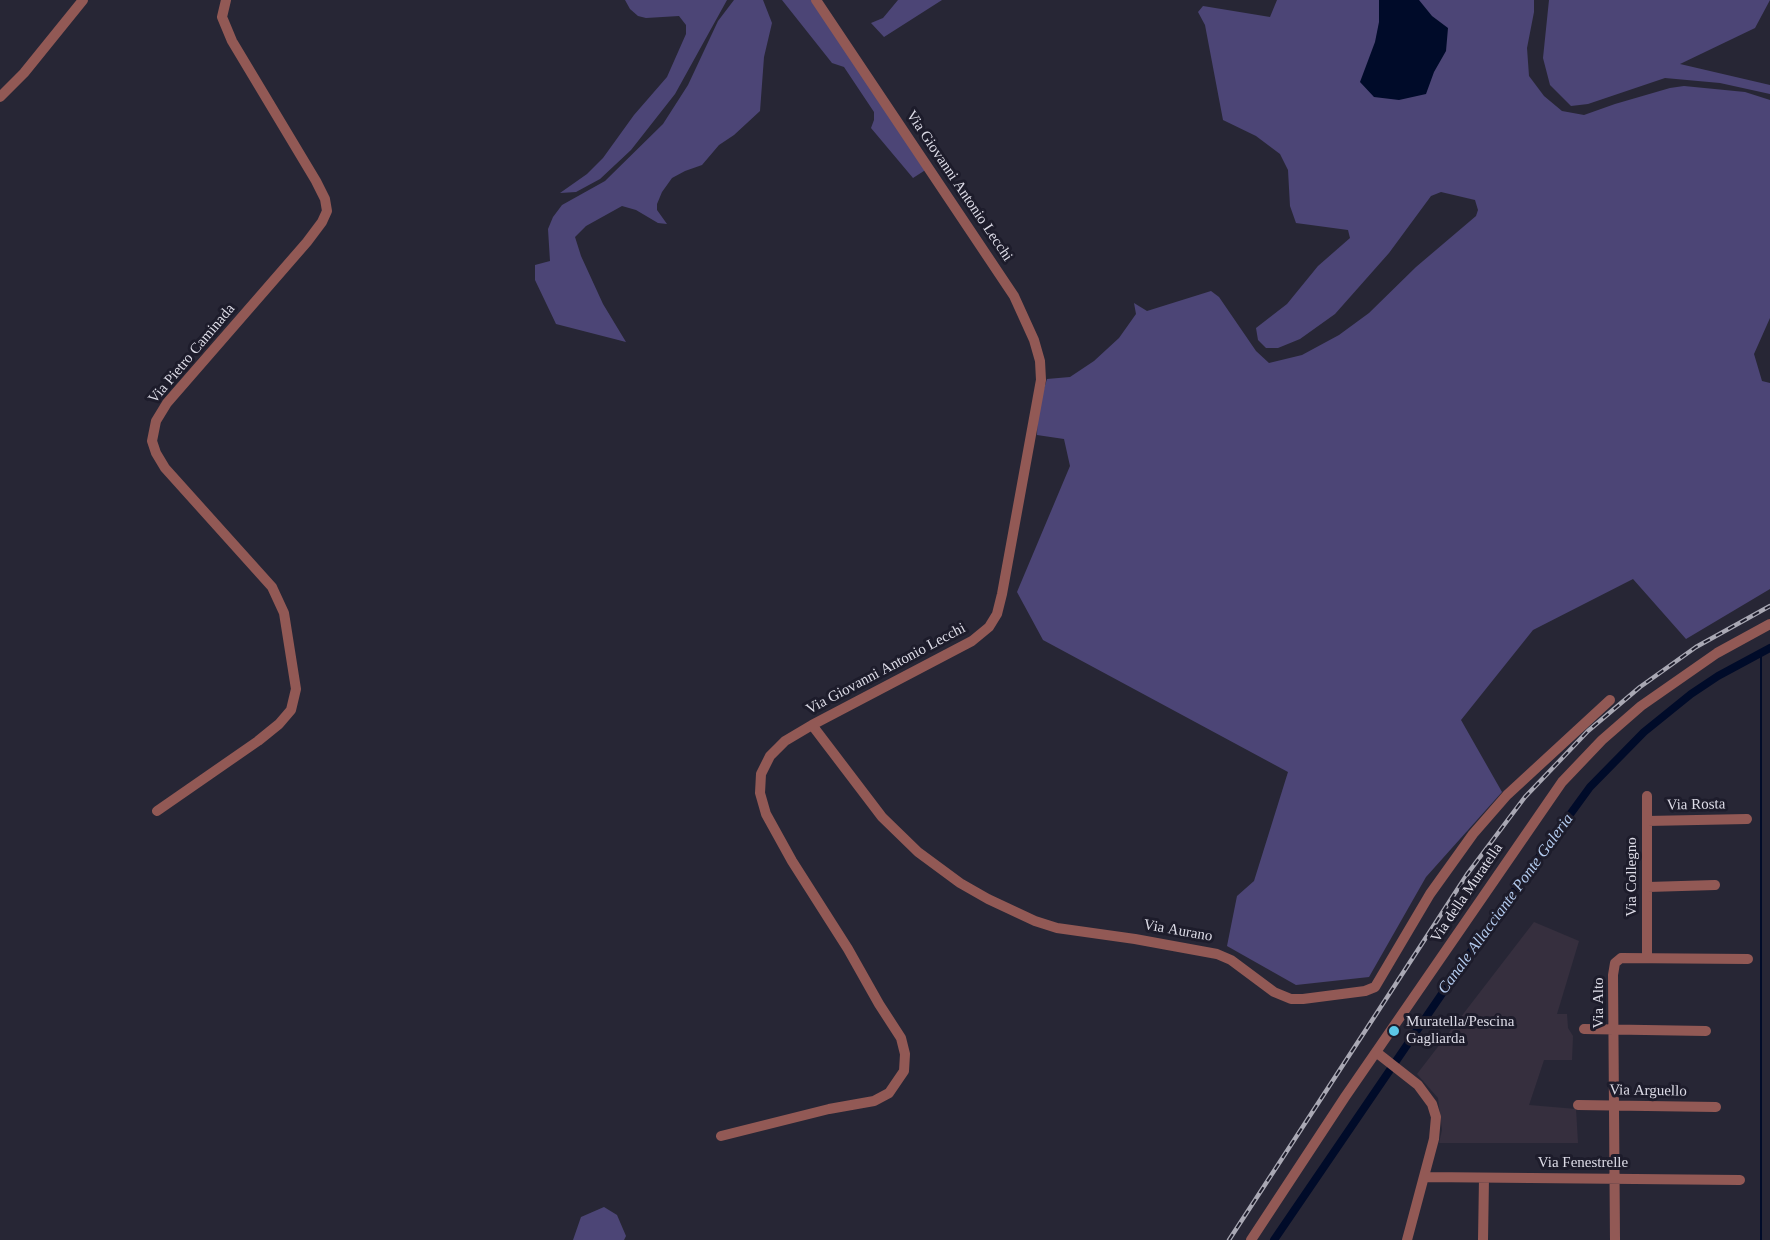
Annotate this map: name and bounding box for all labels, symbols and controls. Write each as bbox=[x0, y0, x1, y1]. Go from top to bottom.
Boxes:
street label: Via Giovanni Antonio Lecchi bbox=[902, 107, 1016, 265]
street label: Via Pietro Caminada bbox=[145, 300, 239, 408]
street label: Via Giovanni Antonio Lecchi bbox=[803, 619, 969, 719]
street label: Via Rosta bbox=[1667, 795, 1725, 815]
water label: Canale Allacciante Ponte Galeria bbox=[1434, 810, 1578, 998]
street label: Via Collegno bbox=[1623, 837, 1641, 917]
street label: Via della Muratella bbox=[1427, 840, 1507, 946]
street label: Via Aurano bbox=[1142, 916, 1214, 946]
street label: Via Alto bbox=[1590, 977, 1608, 1029]
place label: Muratella/Pescina Gagliarda bbox=[1406, 1013, 1514, 1048]
marker: Muratella/Pescina Gagliarda bbox=[1387, 1024, 1401, 1038]
street label: Via Arguello bbox=[1609, 1081, 1687, 1101]
street label: Via Fenestrelle bbox=[1538, 1154, 1628, 1172]

